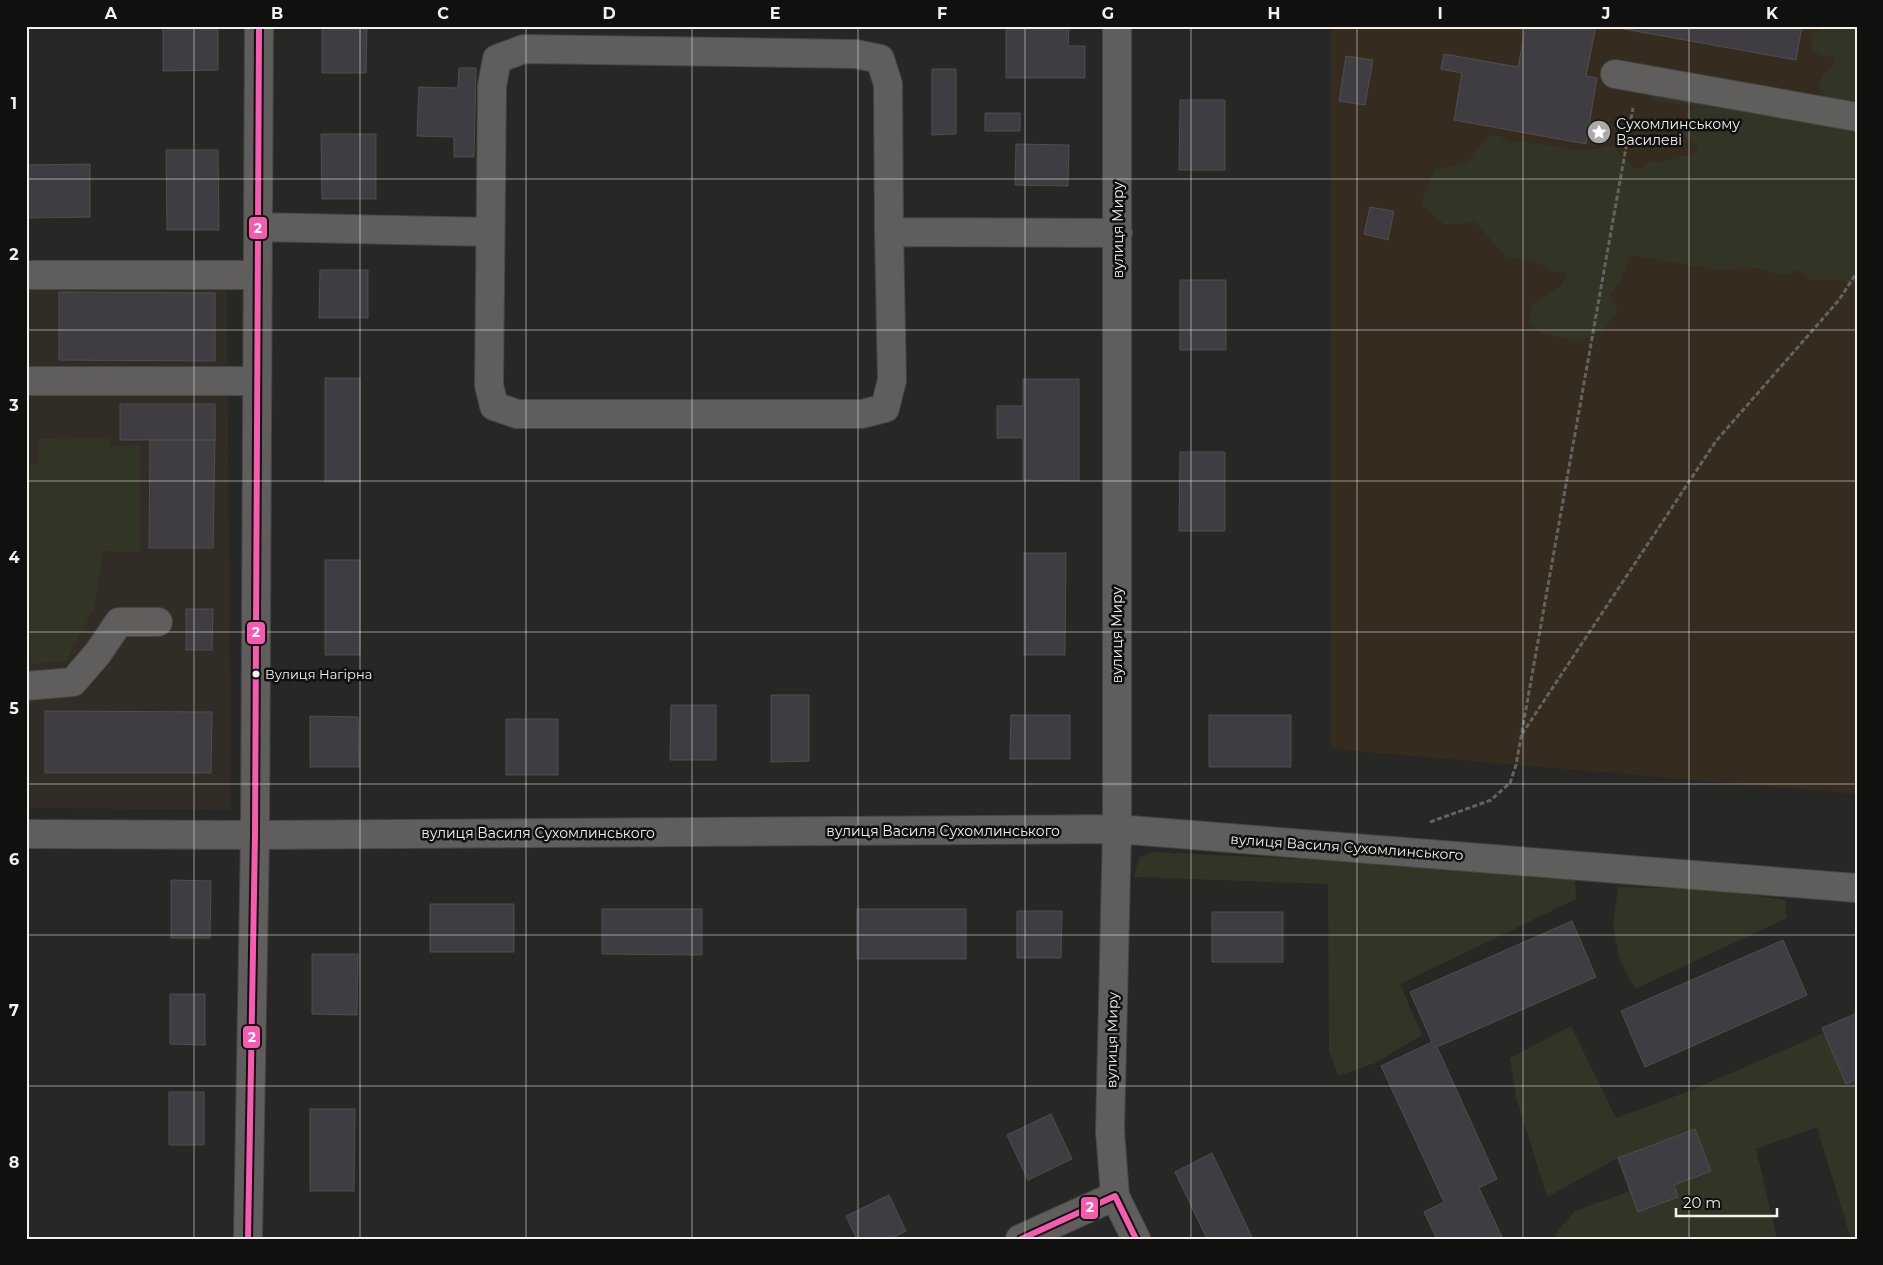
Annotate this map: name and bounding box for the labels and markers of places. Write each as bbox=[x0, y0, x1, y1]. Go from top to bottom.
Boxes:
place label: Сухомлинському Василеві bbox=[1616, 115, 1740, 149]
place icon: Сухомлинському Василеві bbox=[1586, 119, 1612, 145]
place label: Вулиця Нагірна bbox=[265, 666, 372, 682]
marker: Вулиця Нагірна bbox=[251, 669, 261, 679]

